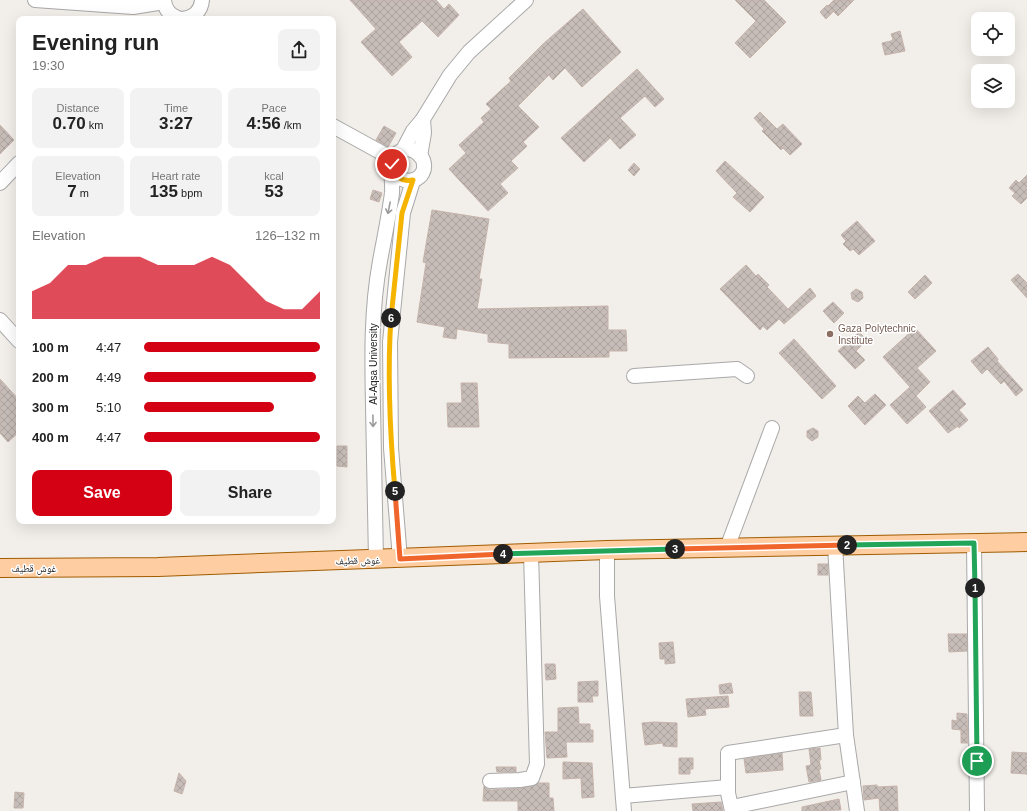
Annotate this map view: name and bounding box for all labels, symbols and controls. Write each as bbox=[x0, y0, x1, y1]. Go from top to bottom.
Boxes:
map controls bbox=[971, 12, 1015, 108]
button: locate bbox=[971, 12, 1015, 56]
button: share bbox=[278, 29, 320, 71]
text: Evening run bbox=[32, 30, 159, 55]
text: 19:30 bbox=[32, 58, 65, 73]
button: layers bbox=[971, 64, 1015, 108]
text: Distance bbox=[57, 102, 99, 114]
text: Time bbox=[164, 102, 188, 114]
text: Pace bbox=[261, 102, 287, 114]
text: 0.70 bbox=[53, 114, 86, 133]
text: 3:27 bbox=[159, 114, 193, 133]
text: 4:56 bbox=[247, 114, 281, 133]
text: km bbox=[86, 119, 103, 131]
text: /km bbox=[281, 119, 301, 131]
pin bbox=[375, 147, 409, 181]
icon: check bbox=[381, 153, 403, 175]
text: Elevation bbox=[55, 170, 101, 182]
text: Heart rate bbox=[152, 170, 200, 182]
text: kcal bbox=[264, 170, 284, 182]
text: 7 bbox=[67, 182, 77, 201]
text: 135 bbox=[150, 182, 178, 201]
text: 53 bbox=[265, 182, 283, 201]
text: m bbox=[77, 187, 89, 199]
text: bpm bbox=[178, 187, 202, 199]
one-way arrow bbox=[384, 201, 392, 214]
text: Elevation bbox=[32, 228, 85, 243]
text: 126–132 m bbox=[255, 228, 320, 243]
pin: 6 bbox=[381, 308, 401, 328]
text: 6 bbox=[388, 312, 394, 324]
street label: Al-Aqsa University bbox=[368, 323, 379, 405]
place label: Gaza Polytechnic Institute bbox=[838, 323, 916, 346]
marker: Gaza Polytechnic Institute bbox=[825, 329, 835, 339]
text: 100 m bbox=[32, 340, 69, 355]
text: 4:47 bbox=[96, 340, 121, 355]
text: 200 m bbox=[32, 370, 69, 385]
text: 4:49 bbox=[96, 370, 121, 385]
text: 300 m bbox=[32, 400, 69, 415]
text: 5:10 bbox=[96, 400, 121, 415]
one-way arrow bbox=[369, 414, 377, 427]
text: 400 m bbox=[32, 430, 69, 445]
text: 4:47 bbox=[96, 430, 121, 445]
button: Save bbox=[32, 470, 172, 516]
button: Share bbox=[180, 470, 320, 516]
pin: 5 bbox=[385, 481, 405, 501]
text: 5 bbox=[392, 485, 398, 497]
pin: 2 bbox=[837, 535, 857, 555]
pin: 3 bbox=[665, 539, 685, 559]
text: 2 bbox=[844, 539, 850, 551]
text: 3 bbox=[672, 543, 678, 555]
pin: 4 bbox=[493, 544, 513, 564]
text: 4 bbox=[500, 548, 506, 560]
street label: غوش قطيف bbox=[335, 555, 381, 567]
street label: غوش قطيف bbox=[12, 563, 56, 575]
pin: 1 bbox=[965, 578, 985, 598]
text: 1 bbox=[972, 582, 978, 594]
pin bbox=[960, 744, 994, 778]
icon: arrive bbox=[966, 750, 988, 772]

